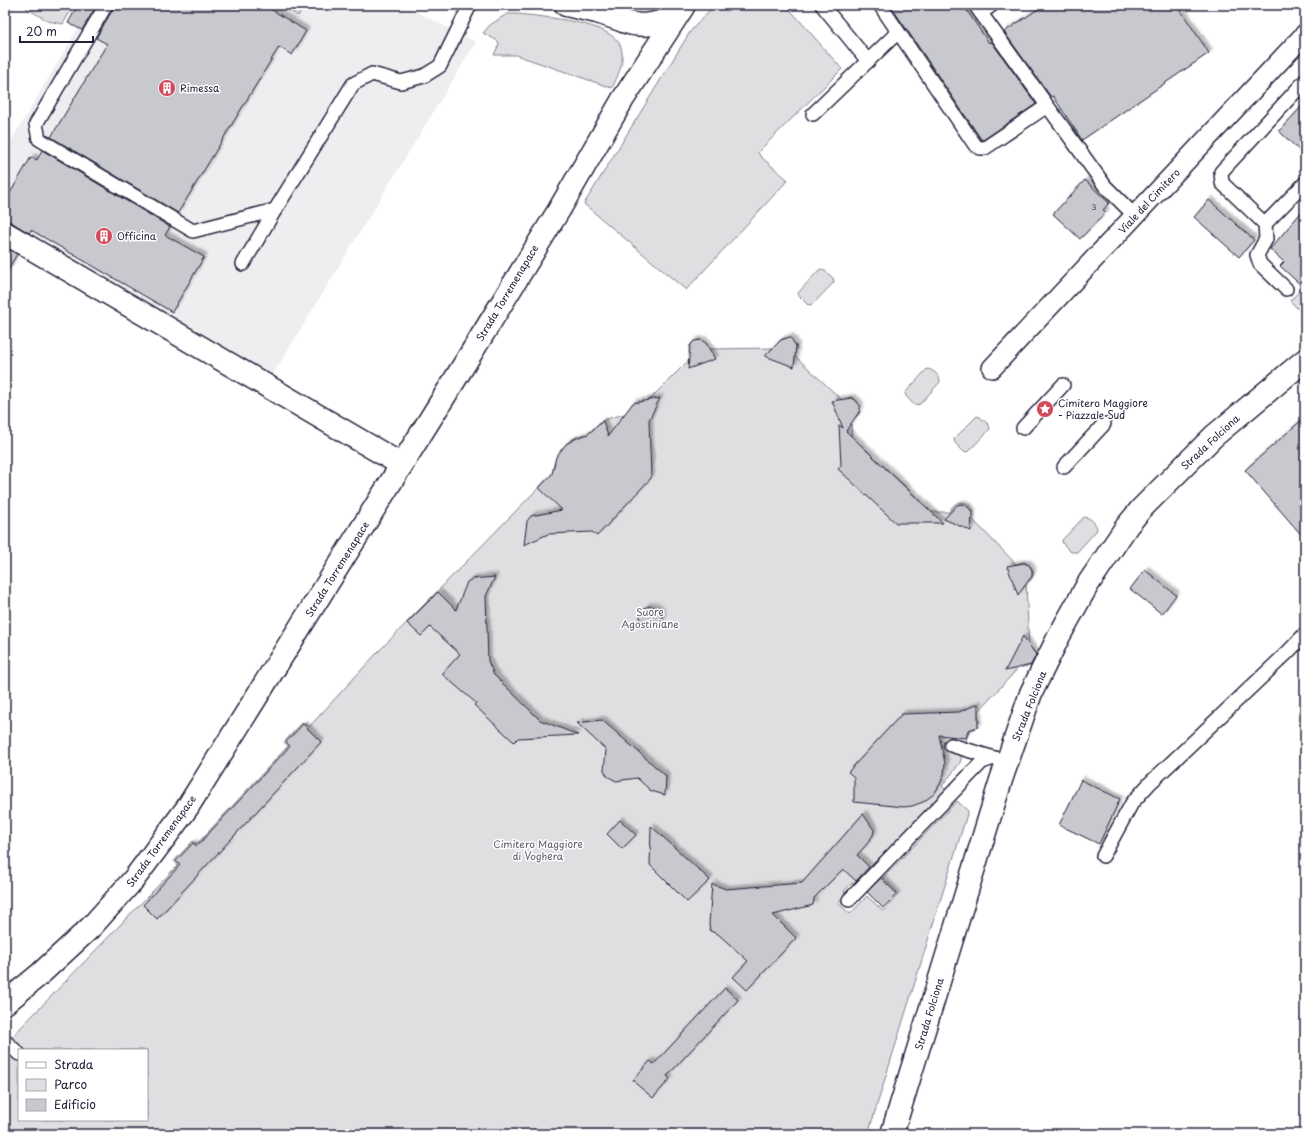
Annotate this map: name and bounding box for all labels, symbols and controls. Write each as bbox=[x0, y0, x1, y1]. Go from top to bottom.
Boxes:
scale bar bbox=[20, 18, 93, 44]
text: 20 m bbox=[26, 22, 57, 40]
building icon: Rimessa bbox=[157, 78, 177, 98]
place label: Rimessa bbox=[180, 80, 220, 95]
street label: Viale del Cimitero bbox=[1114, 164, 1183, 237]
house number: 3 bbox=[1091, 201, 1097, 213]
building icon: Officina bbox=[94, 226, 114, 246]
place label: Officina bbox=[117, 228, 157, 243]
street label: Strada Torremenapace bbox=[472, 242, 541, 344]
place label: Cimitero Maggiore - Piazzale Sud bbox=[1058, 395, 1148, 422]
place icon: Cimitero Maggiore - Piazzale Sud bbox=[1035, 399, 1055, 419]
street label: Strada Folciona bbox=[1177, 410, 1243, 473]
street label: Strada Torremenapace bbox=[301, 518, 372, 619]
park label: Suore Agostiniane bbox=[621, 604, 679, 631]
street label: Strada Folciona bbox=[1008, 668, 1050, 743]
street label: Strada Torremenapace bbox=[122, 792, 199, 890]
park label: Cimitero Maggiore di Voghera bbox=[493, 836, 583, 863]
street label: Strada Folciona bbox=[910, 975, 947, 1052]
legend bbox=[18, 1049, 148, 1121]
text: Strada bbox=[54, 1055, 94, 1073]
text: Parco bbox=[54, 1075, 88, 1093]
text: Edificio bbox=[54, 1095, 96, 1113]

